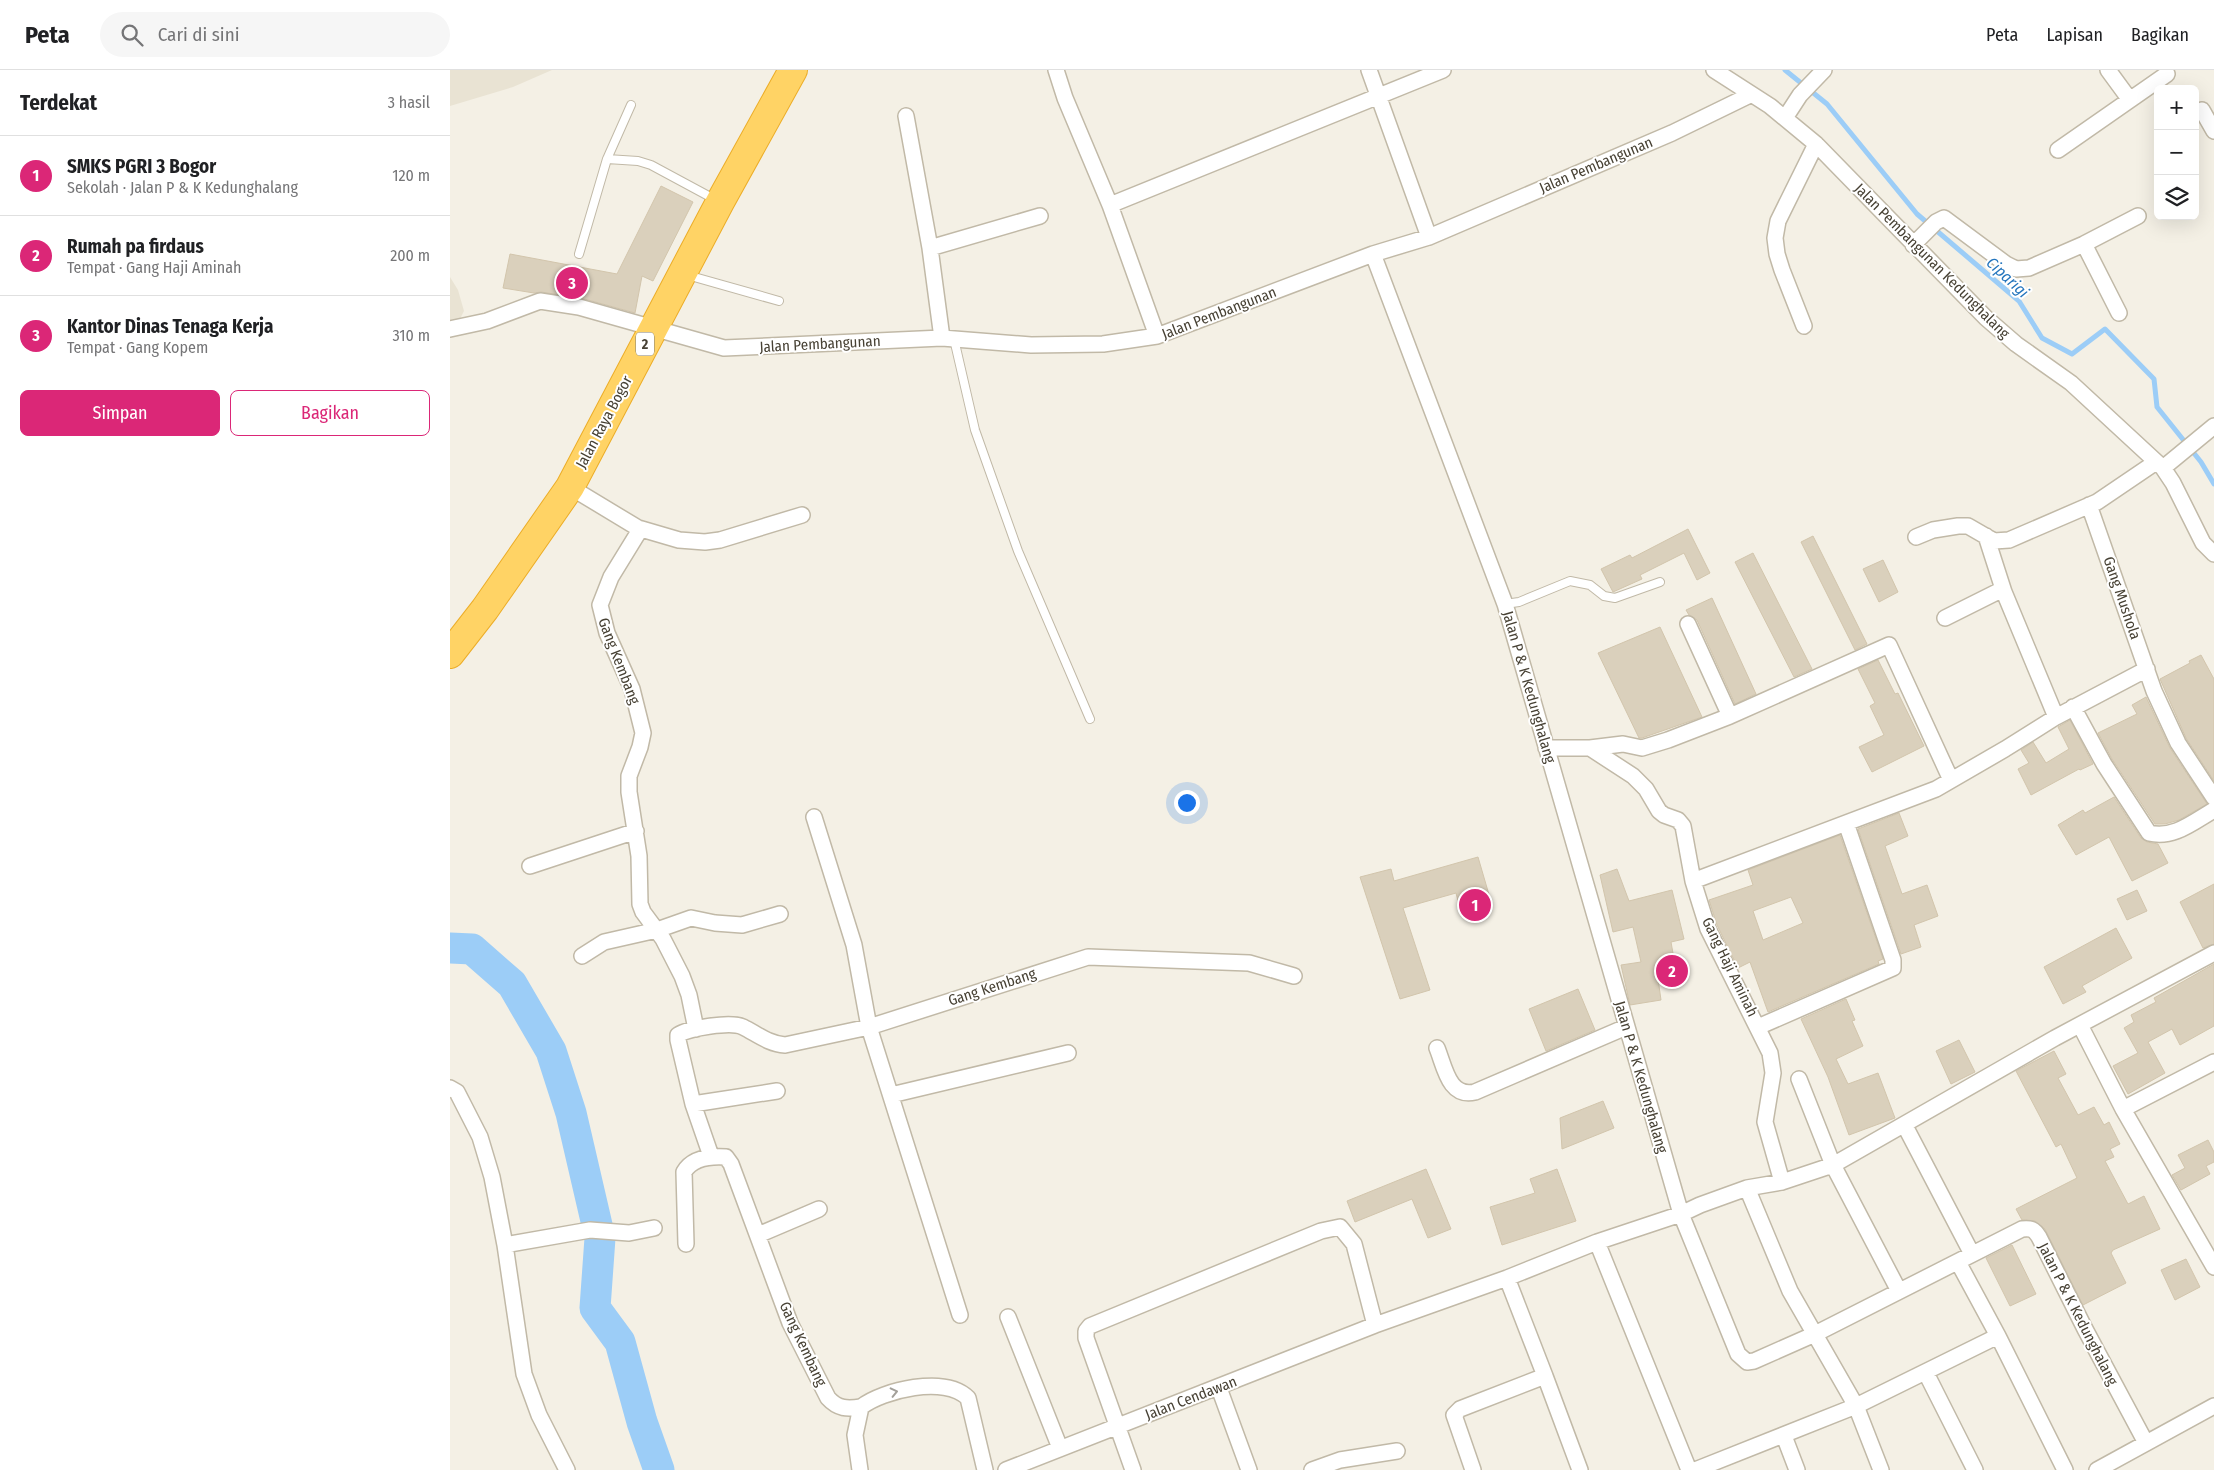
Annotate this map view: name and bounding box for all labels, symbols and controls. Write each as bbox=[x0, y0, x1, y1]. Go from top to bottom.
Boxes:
search box bbox=[100, 12, 450, 57]
text: Peta bbox=[25, 21, 70, 49]
icon: search bbox=[118, 21, 146, 49]
text: Cari di sini bbox=[158, 23, 239, 46]
text: Peta bbox=[1986, 24, 2018, 46]
text: Lapisan bbox=[2046, 24, 2103, 46]
text: Bagikan bbox=[2131, 24, 2189, 46]
map controls bbox=[2154, 85, 2199, 220]
button: + bbox=[2154, 85, 2199, 130]
text: Terdekat bbox=[20, 90, 97, 116]
text: 3 hasil bbox=[388, 93, 430, 112]
button: − bbox=[2154, 130, 2199, 175]
street label: Jalan Pembangunan bbox=[1537, 133, 1655, 197]
text: SMKS PGRI 3 Bogor bbox=[67, 155, 216, 178]
text: 1 bbox=[33, 166, 39, 185]
text: 120 m bbox=[392, 166, 430, 185]
button: layers bbox=[2154, 175, 2199, 220]
text: Sekolah · Jalan P & K Kedunghalang bbox=[67, 178, 298, 197]
street label: Jalan Pembangunan Kedunghalang bbox=[1851, 180, 2013, 342]
text: Rumah pa firdaus bbox=[67, 235, 204, 258]
text: 2 bbox=[32, 246, 40, 265]
text: 200 m bbox=[390, 246, 430, 265]
water label: Ciparigi bbox=[1983, 253, 2033, 302]
text: Tempat · Gang Haji Aminah bbox=[67, 258, 241, 277]
pin: 3 bbox=[556, 264, 588, 302]
street label: Jalan Pembangunan bbox=[1159, 283, 1279, 343]
text: Kantor Dinas Tenaga Kerja bbox=[67, 315, 273, 338]
text: 3 bbox=[32, 326, 40, 345]
text: 310 m bbox=[393, 326, 430, 345]
road number: 2 bbox=[636, 332, 654, 356]
street label: Jalan Pembangunan bbox=[759, 332, 881, 356]
text: Tempat · Gang Kopem bbox=[67, 338, 208, 357]
street label: Jalan Raya Bogor bbox=[572, 372, 636, 471]
button: Simpan bbox=[20, 390, 220, 436]
button: Bagikan bbox=[230, 390, 430, 436]
street label: Gang Mushola bbox=[2099, 554, 2145, 642]
street label: Jalan P & K Kedunghalang bbox=[1499, 609, 1559, 765]
street label: Gang Kembang bbox=[594, 615, 644, 707]
your location bbox=[1174, 790, 1200, 816]
pin: 1 bbox=[1459, 886, 1491, 924]
street label: Gang Haji Aminah bbox=[1698, 914, 1762, 1020]
pin: 2 bbox=[1656, 952, 1688, 990]
street label: Gang Kembang bbox=[946, 964, 1038, 1010]
street label: Jalan P & K Kedunghalang bbox=[1611, 999, 1671, 1155]
street label: Jalan P & K Kedunghalang bbox=[2034, 1240, 2122, 1388]
street label: Gang Kembang bbox=[776, 1299, 830, 1389]
street label: Jalan Cendawan bbox=[1143, 1372, 1239, 1424]
one-way arrow bbox=[890, 1387, 899, 1398]

